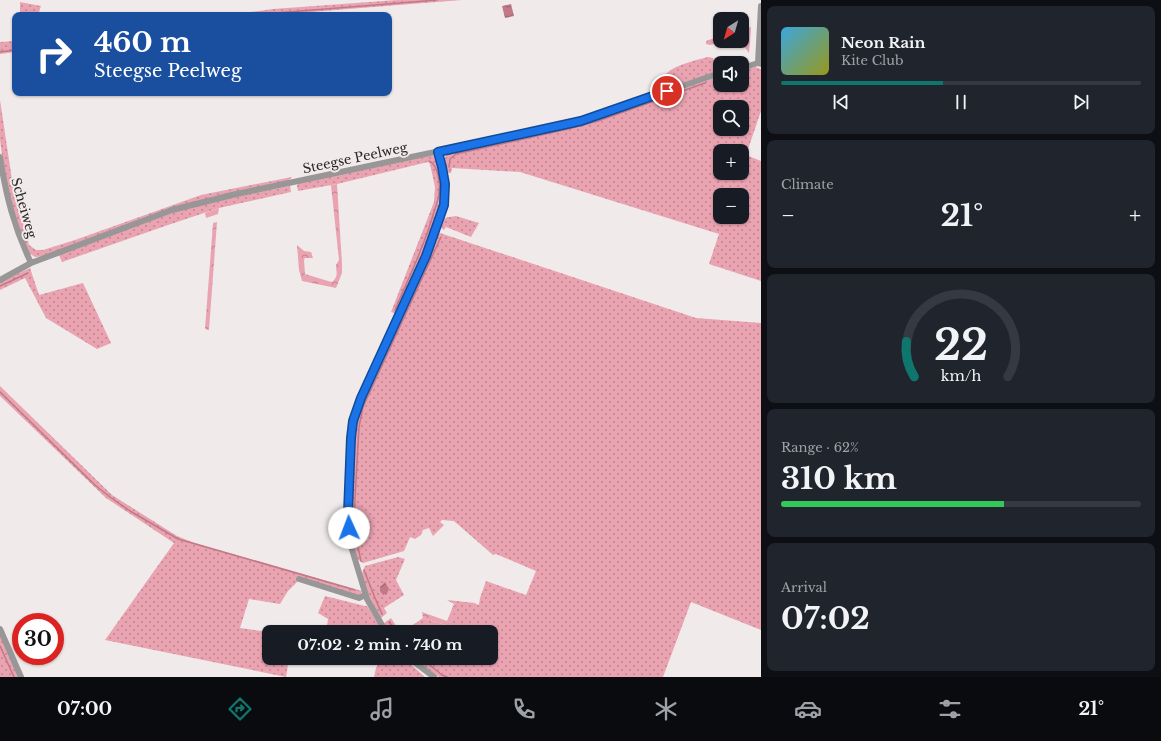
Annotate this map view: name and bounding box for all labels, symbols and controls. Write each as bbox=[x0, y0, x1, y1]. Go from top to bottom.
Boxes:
north arrow bbox=[713, 12, 749, 48]
map controls bbox=[713, 12, 749, 224]
text: 460 m bbox=[94, 25, 191, 60]
icon: right bbox=[28, 28, 80, 80]
text: Neon Rain bbox=[841, 33, 925, 52]
text: Kite Club bbox=[841, 52, 904, 69]
button: sound bbox=[713, 56, 749, 92]
text: Steegse Peelweg bbox=[94, 60, 242, 82]
pin bbox=[650, 74, 684, 108]
icon: arrive bbox=[656, 80, 678, 102]
icon: previous bbox=[830, 91, 852, 113]
icon: pause bbox=[950, 91, 972, 113]
icon: next bbox=[1070, 91, 1092, 113]
button: search bbox=[713, 100, 749, 136]
street label: Steegse Peelweg bbox=[301, 139, 409, 177]
button: + bbox=[713, 144, 749, 180]
street label: Scheiweg bbox=[7, 176, 41, 240]
text: Climate bbox=[781, 176, 834, 193]
button: − bbox=[713, 188, 749, 224]
text: 21° bbox=[941, 197, 983, 234]
text: − bbox=[781, 202, 795, 229]
text: + bbox=[1129, 202, 1141, 229]
text: 22 bbox=[934, 319, 988, 370]
text: km/h bbox=[941, 366, 981, 384]
text: Range · 62% bbox=[781, 439, 859, 456]
text: 310 km bbox=[781, 460, 897, 497]
position arrow bbox=[328, 507, 370, 549]
text: Arrival bbox=[781, 579, 827, 596]
text: 07:02 bbox=[781, 600, 870, 637]
speed limit sign: 30 bbox=[12, 613, 64, 665]
text: 07:02 · 2 min · 740 m bbox=[298, 635, 462, 654]
icon: directions bbox=[226, 695, 254, 723]
icon: music bbox=[368, 695, 396, 723]
icon: phone bbox=[510, 695, 538, 723]
icon: climate bbox=[652, 695, 680, 723]
icon: car bbox=[794, 695, 822, 723]
icon: filters bbox=[936, 695, 964, 723]
text: 07:00 bbox=[57, 698, 112, 720]
text: 21° bbox=[1078, 698, 1104, 720]

